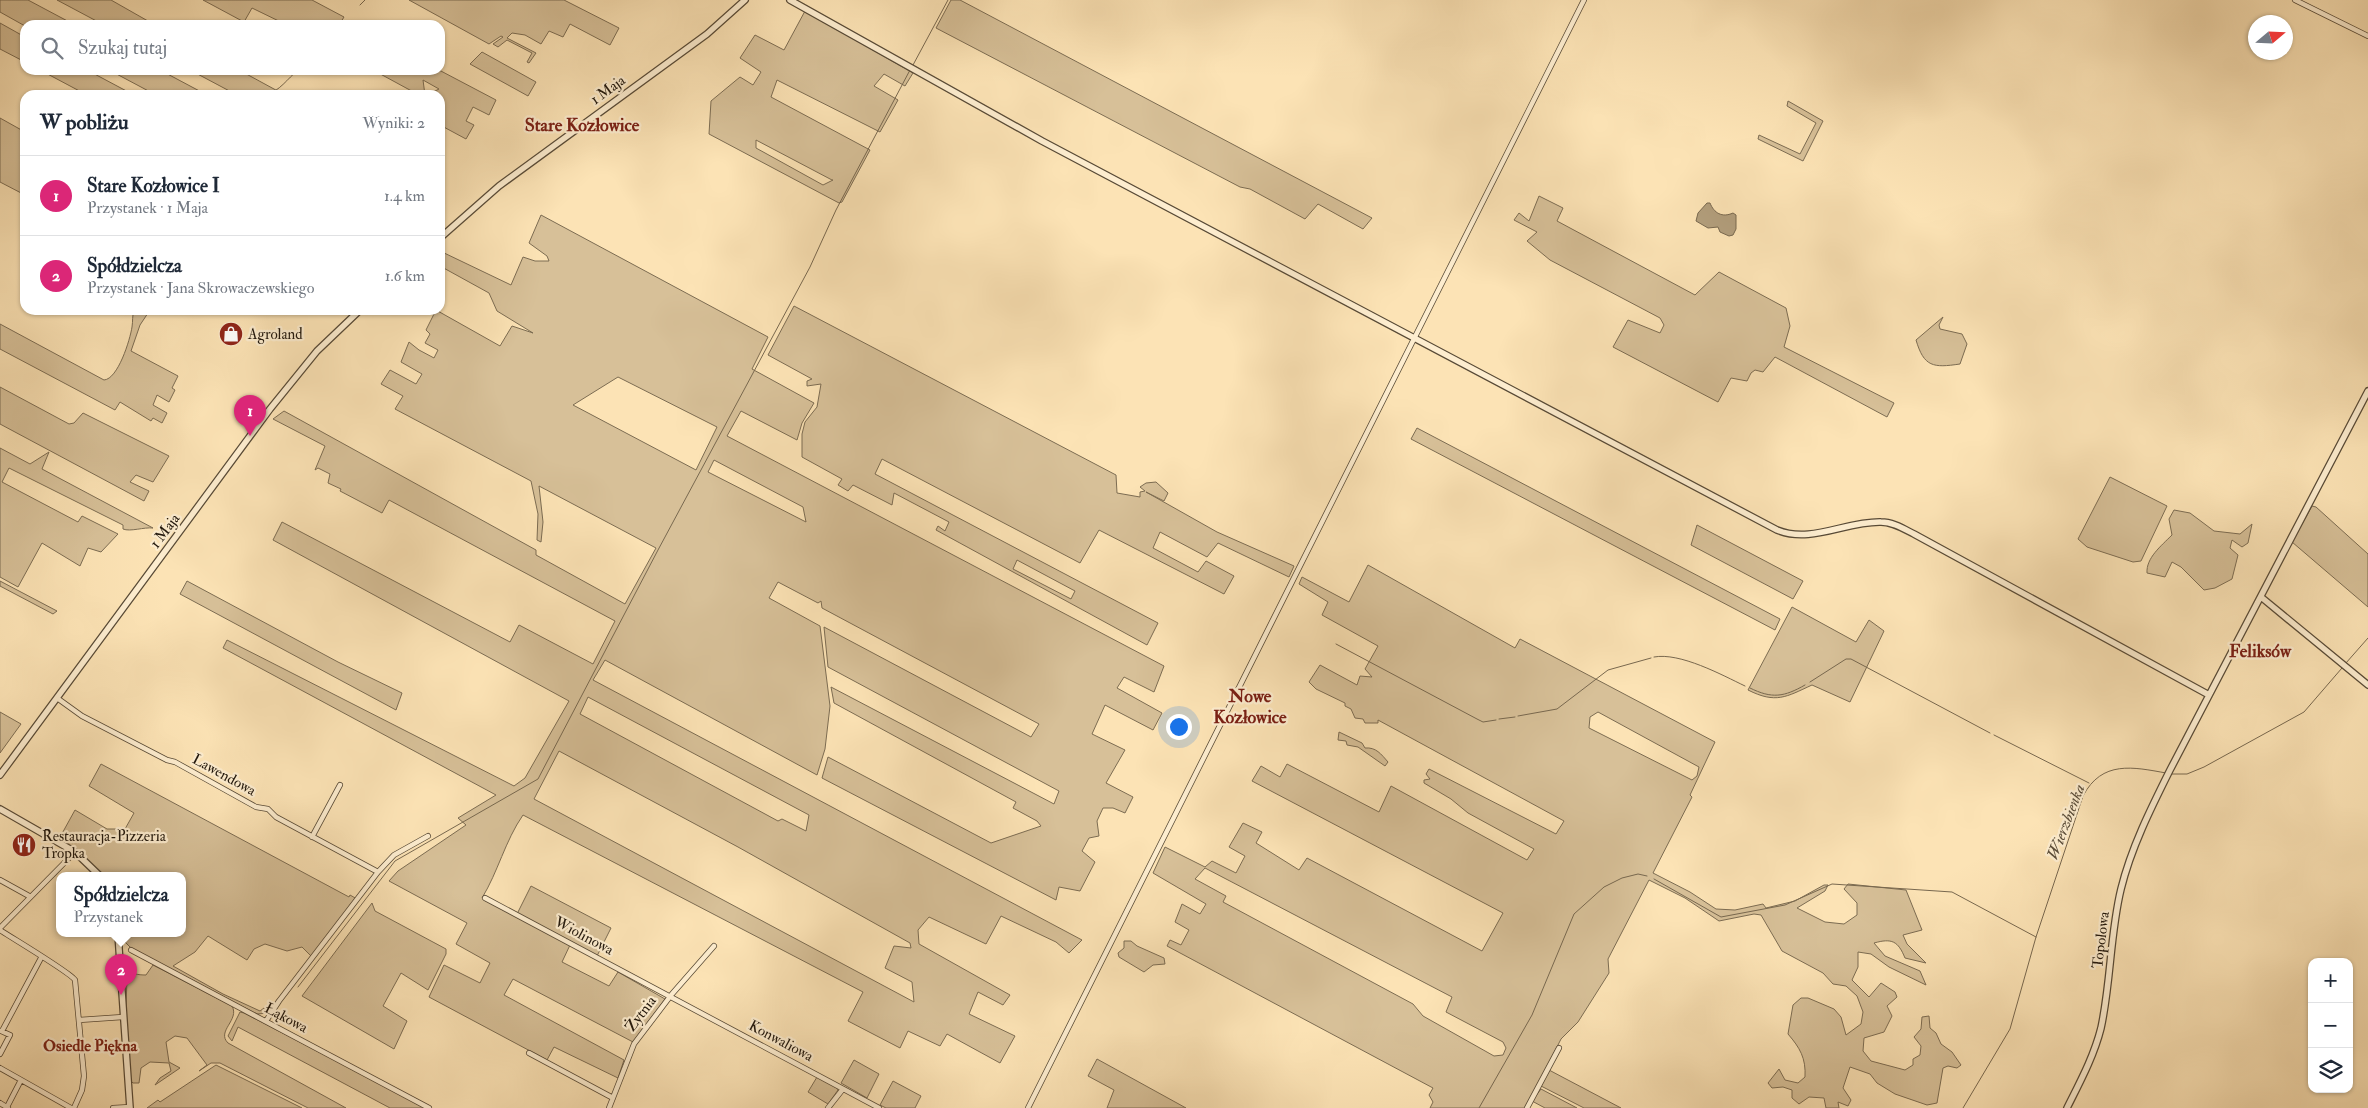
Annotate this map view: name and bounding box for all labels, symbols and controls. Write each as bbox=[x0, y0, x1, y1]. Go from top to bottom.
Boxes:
north arrow bbox=[2248, 15, 2293, 60]
search box bbox=[20, 20, 445, 75]
icon: search bbox=[38, 34, 66, 62]
text: Szukaj tutaj bbox=[78, 36, 167, 60]
street label: 1 Maja bbox=[587, 70, 630, 109]
text: W pobliżu bbox=[40, 109, 129, 136]
text: Wyniki: 2 bbox=[363, 113, 425, 133]
district label: Stare Kozłowice bbox=[525, 114, 640, 137]
text: Stare Kozłowice I bbox=[87, 174, 220, 198]
text: 1 bbox=[53, 186, 59, 206]
text: 1.4 km bbox=[384, 186, 425, 206]
text: Przystanek · 1 Maja bbox=[87, 198, 208, 218]
text: Spółdzielcza bbox=[87, 254, 182, 278]
text: 2 bbox=[52, 266, 60, 286]
text: 1.6 km bbox=[385, 266, 425, 286]
text: Przystanek · Jana Skrowaczewskiego bbox=[87, 278, 314, 298]
shop icon: Agroland bbox=[218, 321, 244, 347]
place label: Agroland bbox=[247, 325, 303, 344]
pin: 1 bbox=[234, 395, 266, 436]
street label: 1 Maja bbox=[146, 509, 185, 552]
district label: Feliksów bbox=[2229, 640, 2292, 663]
district label: Nowe Kozłowice bbox=[1213, 685, 1287, 729]
your location bbox=[1166, 714, 1192, 740]
street label: Lawendowa bbox=[189, 750, 260, 801]
water label: Wierzbienka bbox=[2043, 782, 2089, 862]
place label: Restauracja-Pizzeria Tropka bbox=[42, 827, 167, 864]
restaurant icon: Restauracja-Pizzeria Tropka bbox=[11, 832, 37, 858]
popup bbox=[56, 872, 186, 937]
text: Spółdzielcza bbox=[74, 883, 168, 907]
text: Przystanek bbox=[74, 907, 143, 927]
street label: Topolowa bbox=[2088, 910, 2115, 970]
street label: Wiolinowa bbox=[550, 912, 618, 960]
pin: 2 bbox=[105, 954, 137, 995]
map controls bbox=[2308, 958, 2353, 1093]
button: + bbox=[2308, 958, 2353, 1003]
street label: Żytnia bbox=[620, 990, 661, 1036]
street label: Łąkowa bbox=[261, 999, 312, 1038]
button: − bbox=[2308, 1003, 2353, 1048]
street label: Konwaliowa bbox=[745, 1016, 817, 1066]
district label: Osiedle Piękna bbox=[43, 1036, 137, 1056]
button: layers bbox=[2308, 1048, 2353, 1093]

